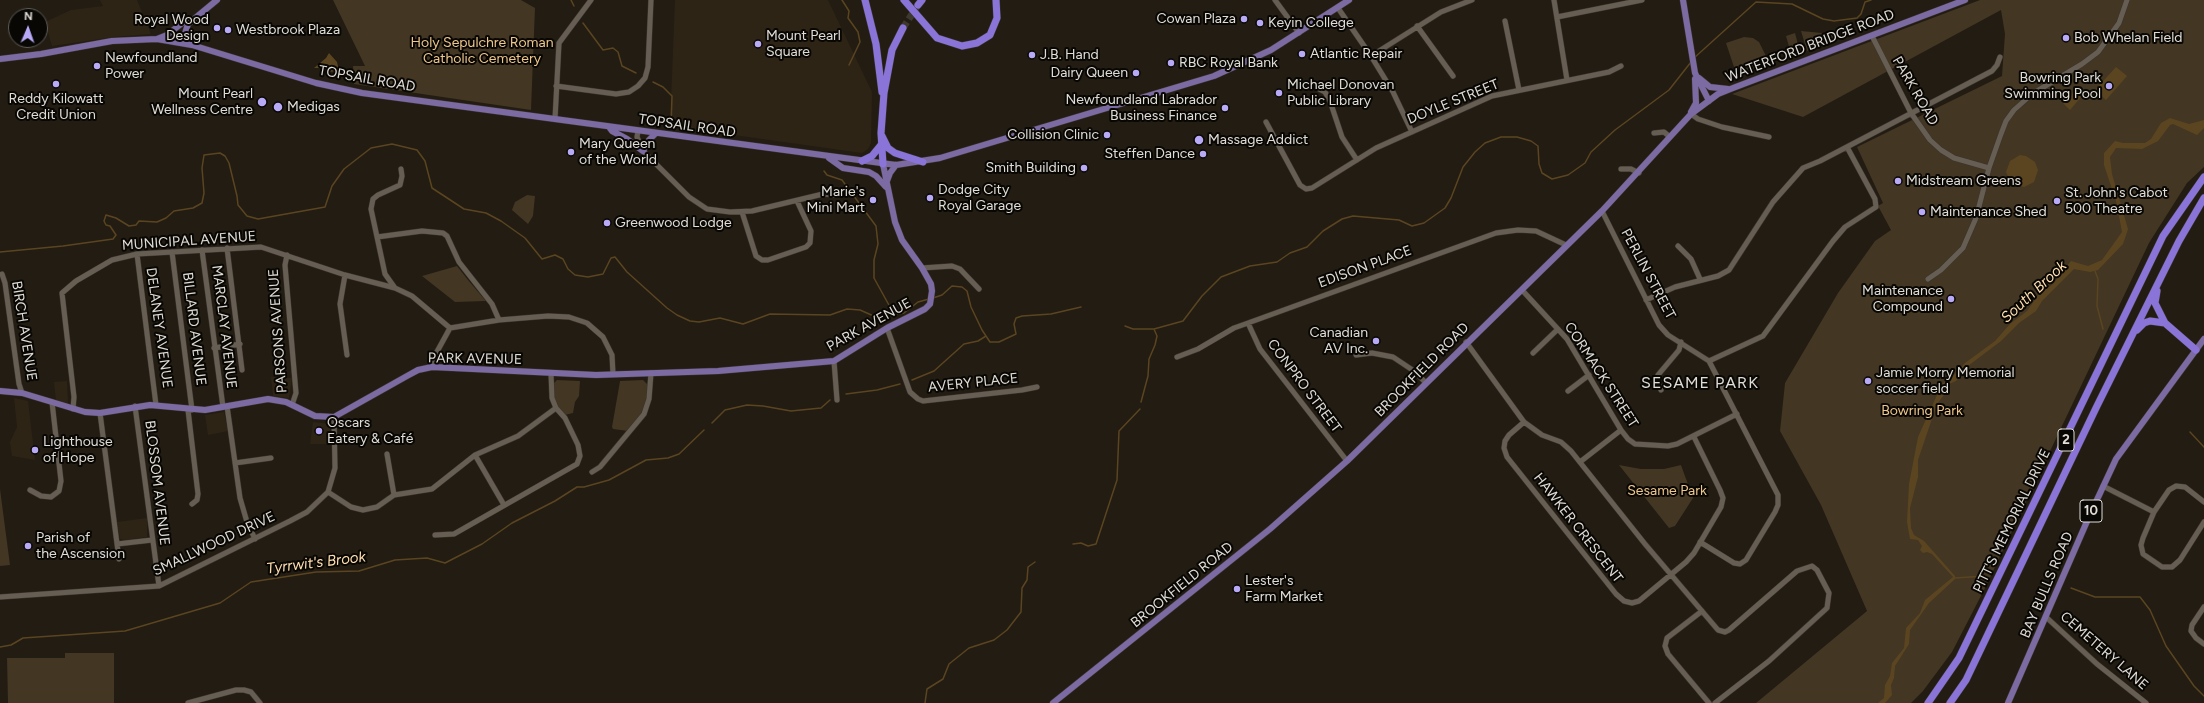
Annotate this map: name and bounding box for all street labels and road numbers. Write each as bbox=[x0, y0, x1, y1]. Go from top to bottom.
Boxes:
street label: WATERFORD BRIDGE ROAD bbox=[1723, 6, 1897, 86]
street label: PARK ROAD bbox=[1888, 53, 1942, 129]
street label: TOPSAIL ROAD bbox=[317, 62, 417, 96]
street label: DOYLE STREET bbox=[1405, 76, 1501, 128]
street label: TOPSAIL ROAD bbox=[637, 111, 737, 141]
street label: PERLIN STREET bbox=[1617, 226, 1679, 322]
street label: MUNICIPAL AVENUE bbox=[121, 228, 257, 254]
street label: EDISON PLACE bbox=[1316, 242, 1414, 292]
street label: MARCLAY AVENUE bbox=[208, 264, 240, 390]
street label: DELANEY AVENUE bbox=[142, 267, 176, 389]
street label: PARSONS AVENUE bbox=[265, 268, 291, 394]
street label: BILLARD AVENUE bbox=[179, 271, 209, 387]
street label: BIRCH AVENUE bbox=[8, 280, 40, 382]
street label: PARK AVENUE bbox=[824, 295, 914, 355]
street label: BROOKFIELD ROAD bbox=[1371, 319, 1473, 421]
street label: CORMACK STREET bbox=[1561, 319, 1641, 431]
street label: CONPRO STREET bbox=[1263, 336, 1345, 436]
street label: PARK AVENUE bbox=[428, 350, 522, 368]
street label: AVERY PLACE bbox=[927, 370, 1019, 396]
street label: BLOSSOM AVENUE bbox=[141, 420, 173, 546]
road number: 2 bbox=[2058, 429, 2074, 451]
street label: PITT'S MEMORIAL DRIVE bbox=[1970, 446, 2054, 596]
street label: HAWKER CRESCENT bbox=[1530, 470, 1626, 586]
road number: 10 bbox=[2080, 500, 2102, 522]
street label: SMALLWOOD DRIVE bbox=[150, 508, 278, 580]
street label: BAY BULLS ROAD bbox=[2017, 529, 2077, 641]
street label: BROOKFIELD ROAD bbox=[1128, 539, 1236, 631]
street label: CEMETERY LANE bbox=[2057, 608, 2151, 694]

